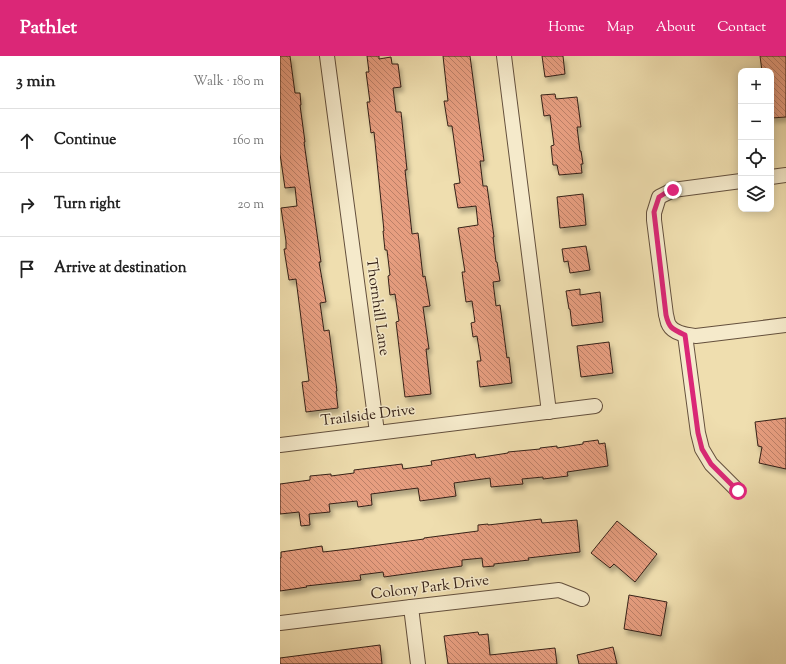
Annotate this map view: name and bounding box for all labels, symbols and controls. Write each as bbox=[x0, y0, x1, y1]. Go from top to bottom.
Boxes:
text: Pathlet bbox=[20, 15, 77, 42]
text: Home bbox=[548, 18, 585, 38]
text: Map bbox=[607, 18, 634, 38]
text: About bbox=[656, 18, 695, 38]
text: Contact bbox=[717, 18, 766, 38]
map controls bbox=[738, 68, 774, 212]
button: + bbox=[738, 68, 774, 104]
text: 3 min bbox=[16, 70, 55, 94]
text: Walk · 180 m bbox=[193, 73, 264, 91]
button: − bbox=[738, 104, 774, 140]
icon: ahead bbox=[16, 130, 38, 152]
text: Continue bbox=[54, 130, 116, 151]
text: 160 m bbox=[233, 132, 264, 150]
button: locate bbox=[738, 140, 774, 176]
button: layers bbox=[738, 176, 774, 212]
route end bbox=[664, 181, 682, 199]
icon: right bbox=[16, 194, 38, 216]
text: Turn right bbox=[54, 194, 120, 215]
text: 20 m bbox=[238, 196, 264, 214]
street label: Thornhill Lane bbox=[360, 257, 394, 357]
icon: arrive bbox=[16, 258, 38, 280]
text: Arrive at destination bbox=[54, 258, 187, 279]
street label: Trailside Drive bbox=[320, 400, 416, 432]
route start bbox=[729, 482, 747, 500]
street label: Colony Park Drive bbox=[370, 570, 490, 606]

